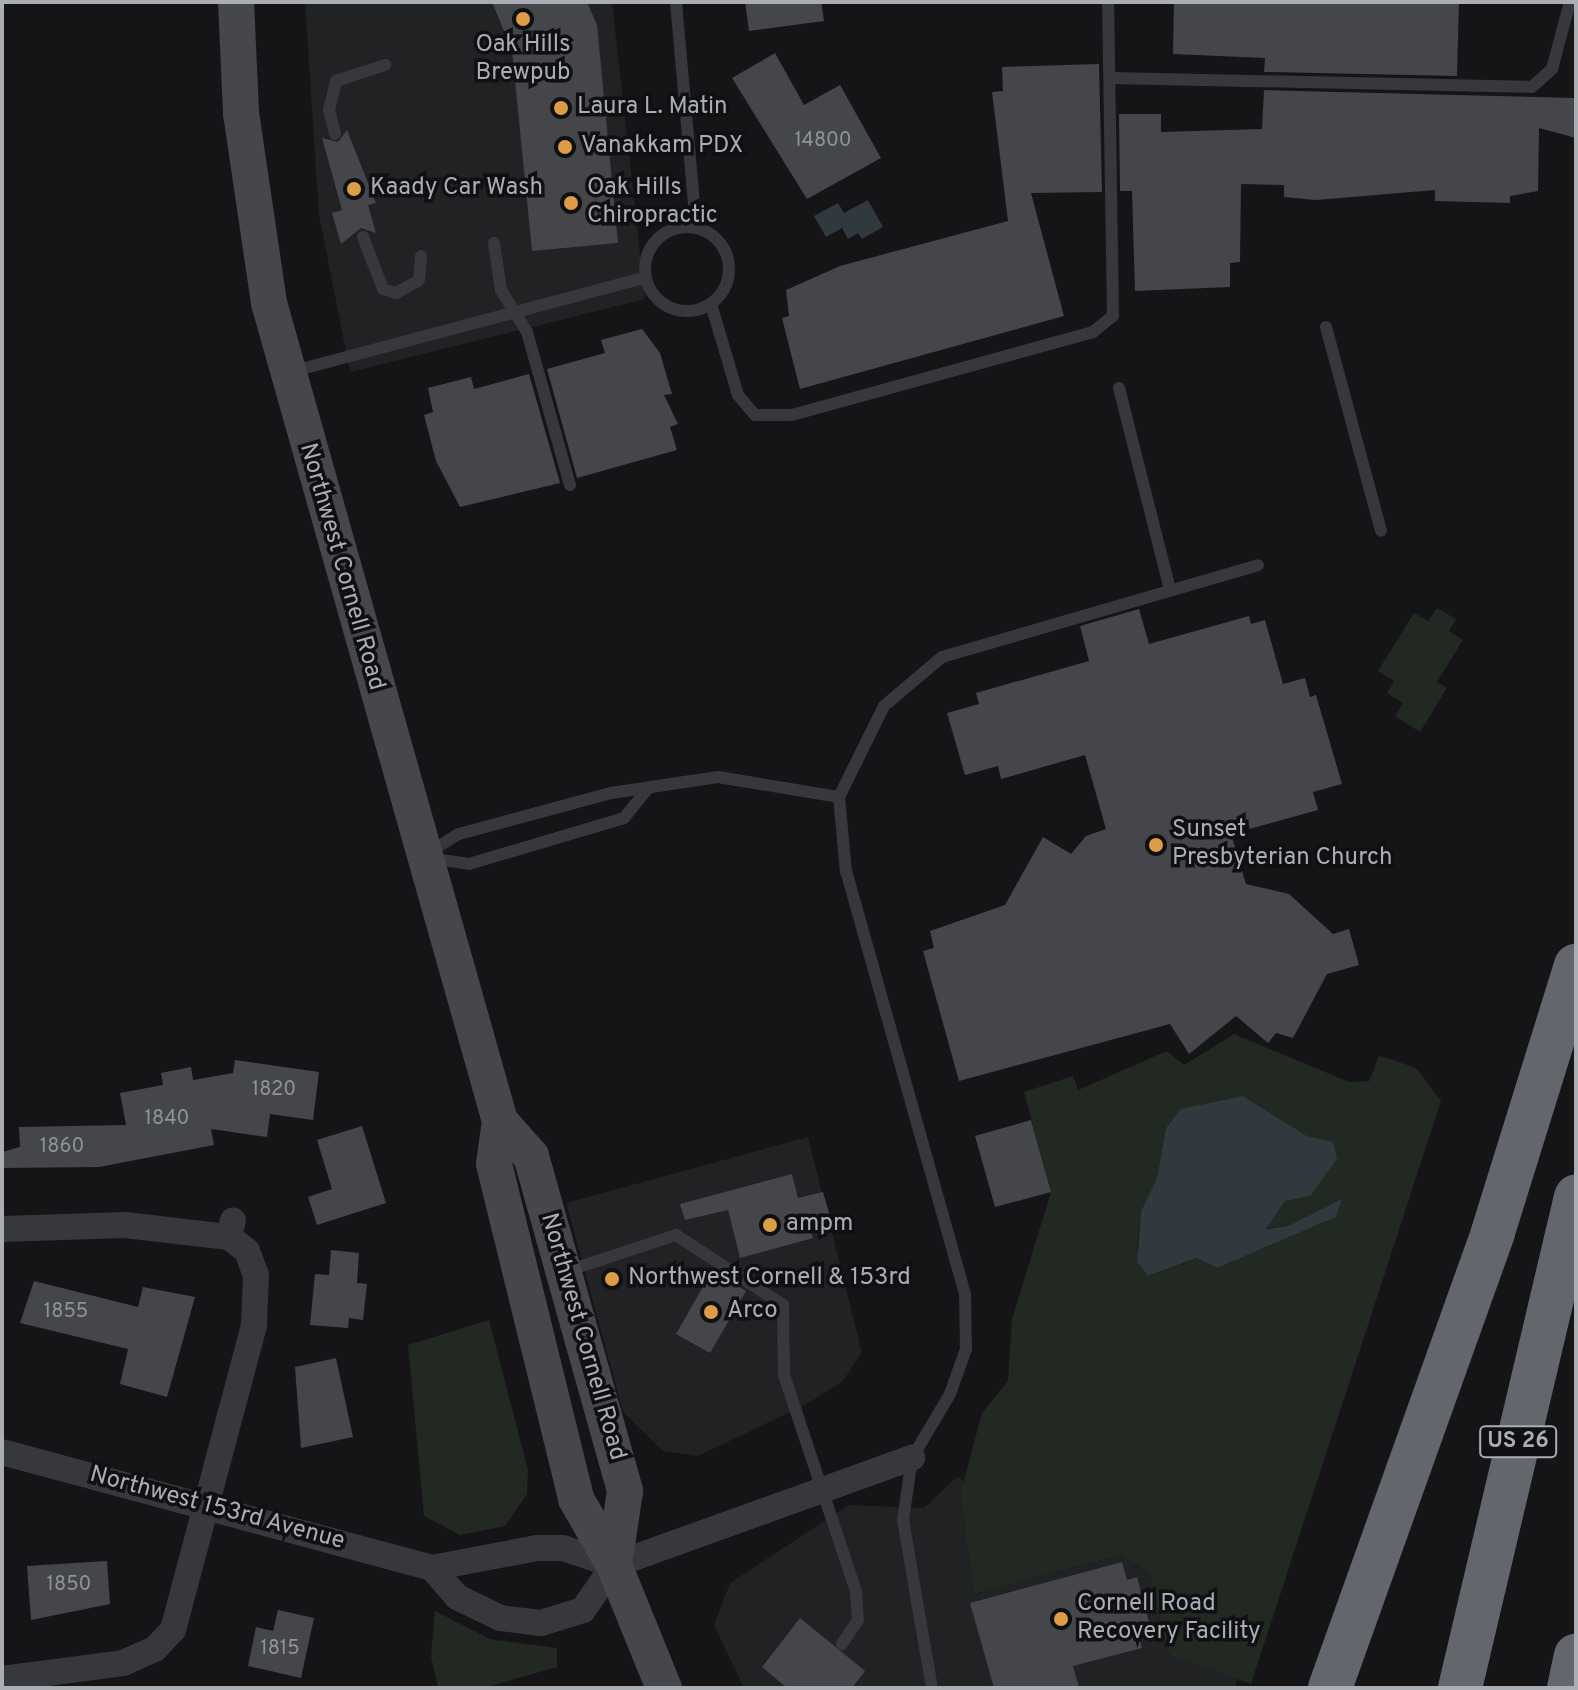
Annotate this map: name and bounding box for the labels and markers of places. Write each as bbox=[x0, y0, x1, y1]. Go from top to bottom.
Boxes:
marker: Oak Hills Brewpub bbox=[514, 10, 532, 28]
place label: Oak Hills Brewpub bbox=[476, 32, 570, 88]
place label: Laura L. Matin bbox=[577, 94, 728, 122]
marker: Laura L. Matin bbox=[552, 99, 570, 117]
place label: Vanakkam PDX bbox=[581, 133, 743, 161]
marker: Vanakkam PDX bbox=[556, 138, 574, 156]
place label: Kaady Car Wash bbox=[370, 175, 543, 203]
place label: Oak Hills Chiropractic bbox=[587, 175, 718, 231]
marker: Kaady Car Wash bbox=[345, 180, 363, 198]
marker: Oak Hills Chiropractic bbox=[562, 194, 580, 212]
place label: Sunset Presbyterian Church bbox=[1172, 817, 1392, 873]
marker: Sunset Presbyterian Church bbox=[1147, 836, 1165, 854]
place label: ampm bbox=[786, 1211, 853, 1239]
marker: ampm bbox=[761, 1216, 779, 1234]
place label: Northwest Cornell & 153rd bbox=[628, 1265, 911, 1293]
marker: Northwest Cornell & 153rd bbox=[603, 1270, 621, 1288]
place label: Arco bbox=[727, 1298, 778, 1326]
marker: Arco bbox=[702, 1303, 720, 1321]
place label: Cornell Road Recovery Facility bbox=[1077, 1591, 1261, 1647]
marker: Cornell Road Recovery Facility bbox=[1052, 1610, 1070, 1628]

